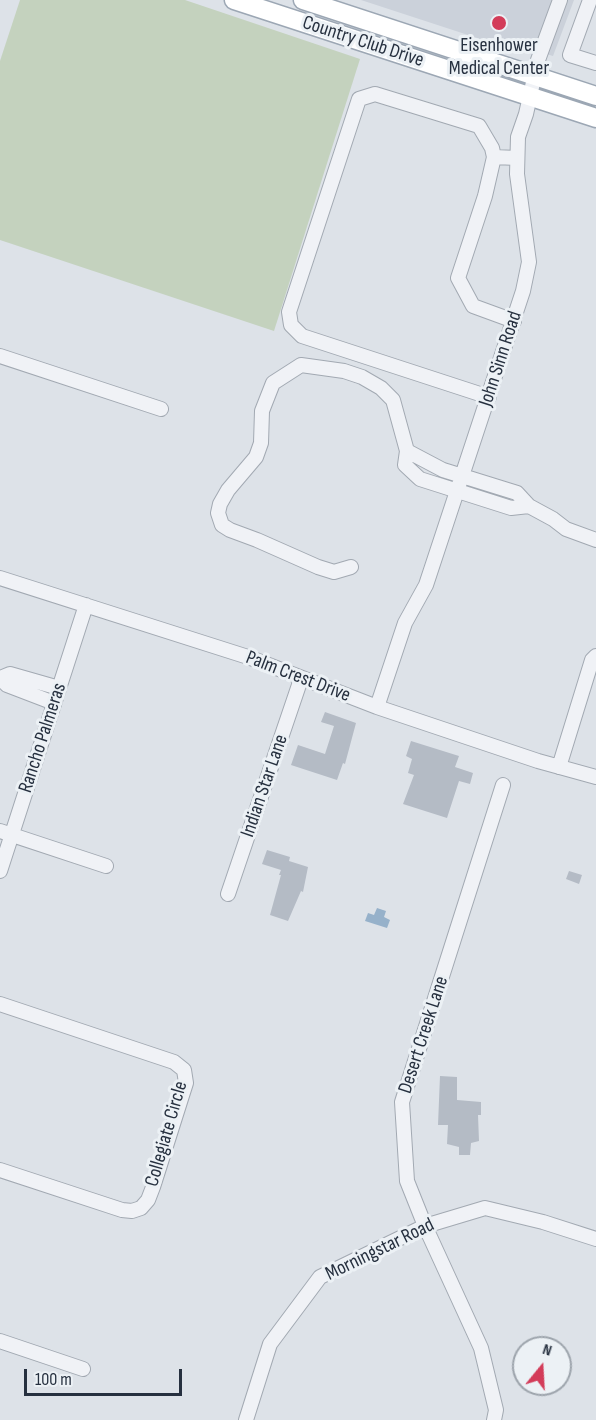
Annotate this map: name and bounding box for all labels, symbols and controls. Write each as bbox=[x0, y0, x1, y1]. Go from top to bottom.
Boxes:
street label: Country Club Drive bbox=[299, 11, 427, 73]
marker: Eisenhower Medical Center bbox=[490, 14, 508, 32]
place label: Eisenhower Medical Center bbox=[449, 34, 549, 81]
street label: John Sinn Road bbox=[474, 308, 528, 410]
street label: Palm Crest Drive bbox=[242, 646, 354, 708]
street label: Rancho Palmeras bbox=[14, 680, 72, 796]
street label: Indian Star Lane bbox=[236, 732, 294, 840]
street label: Desert Creek Lane bbox=[394, 973, 454, 1097]
street label: Collegiate Circle bbox=[141, 1079, 193, 1189]
street label: Morningstar Road bbox=[322, 1213, 438, 1287]
north arrow bbox=[512, 1336, 572, 1396]
text: N bbox=[540, 1340, 554, 1361]
scale bar bbox=[27, 1357, 184, 1395]
text: 100 m bbox=[35, 1369, 72, 1390]

